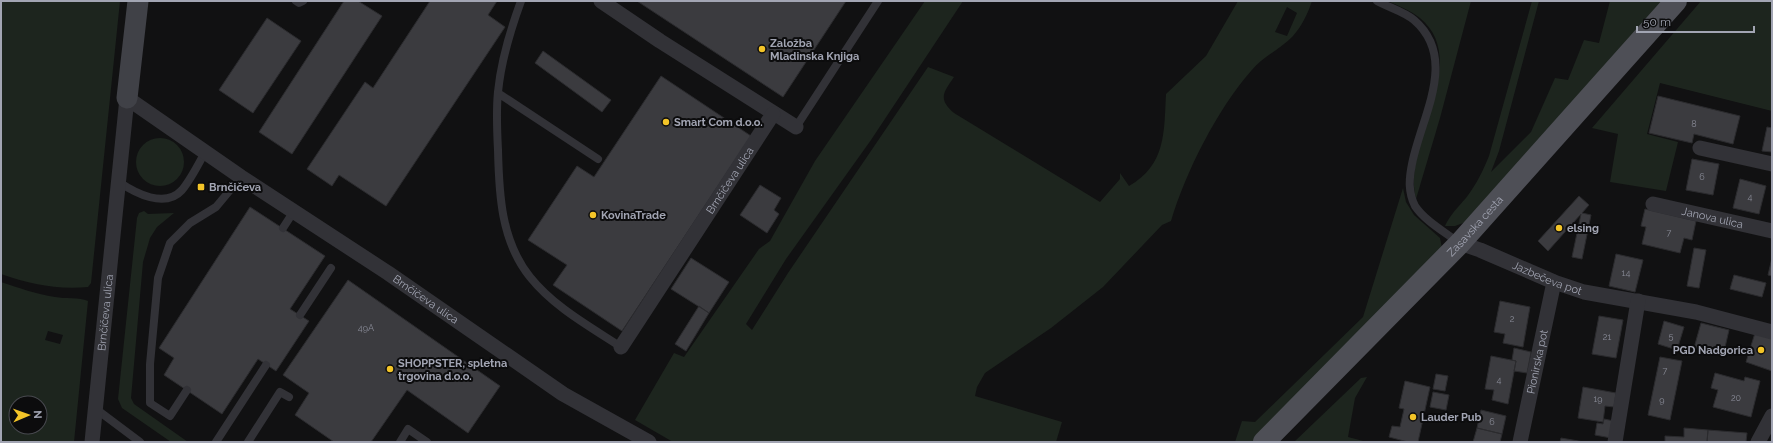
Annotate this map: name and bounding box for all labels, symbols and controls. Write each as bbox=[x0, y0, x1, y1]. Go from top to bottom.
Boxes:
scale bar bbox=[1637, 8, 1754, 34]
text: 50 m bbox=[1643, 15, 1671, 29]
place label: Založba Mladinska Knjiga bbox=[770, 37, 859, 63]
marker: Založba Mladinska Knjiga bbox=[757, 44, 767, 54]
place label: Smart Com d.o.o. bbox=[674, 116, 763, 129]
marker: Smart Com d.o.o. bbox=[661, 117, 671, 127]
house number: 8 bbox=[1691, 119, 1697, 129]
street label: Brnčičeva ulica bbox=[704, 145, 757, 216]
house number: 6 bbox=[1699, 172, 1705, 182]
place label: Brnčičeva bbox=[209, 181, 261, 194]
marker: Brnčičeva bbox=[196, 182, 206, 192]
house number: 4 bbox=[1748, 192, 1753, 202]
street label: Zasavska cesta bbox=[1445, 193, 1506, 259]
street label: Janova ulica bbox=[1680, 205, 1744, 231]
place label: KovinaTrade bbox=[601, 209, 666, 222]
marker: KovinaTrade bbox=[588, 210, 598, 220]
place label: elsing bbox=[1567, 222, 1599, 235]
marker: elsing bbox=[1554, 223, 1564, 233]
house number: 7 bbox=[1667, 228, 1672, 238]
street label: Jazbečeva pot bbox=[1510, 259, 1584, 298]
house number: 14 bbox=[1622, 268, 1630, 278]
street label: Brnčičeva ulica bbox=[390, 272, 461, 327]
street label: Brnčičeva ulica bbox=[95, 274, 116, 352]
house number: 2 bbox=[1510, 314, 1515, 324]
house number: 49A bbox=[358, 323, 374, 333]
street label: Pionirska pot bbox=[1524, 328, 1551, 395]
house number: 5 bbox=[1669, 331, 1674, 341]
house number: 21 bbox=[1603, 332, 1611, 342]
place label: PGD Nadgorica bbox=[1673, 344, 1753, 357]
marker: PGD Nadgorica bbox=[1756, 345, 1766, 355]
place label: SHOPPSTER, spletna trgovina d.o.o. bbox=[398, 357, 507, 383]
marker: SHOPPSTER, spletna trgovina d.o.o. bbox=[385, 364, 395, 374]
house number: 7 bbox=[1663, 366, 1668, 376]
house number: 4 bbox=[1497, 375, 1502, 385]
house number: 20 bbox=[1731, 393, 1742, 403]
house number: 19 bbox=[1593, 394, 1603, 404]
north arrow bbox=[8, 395, 48, 435]
house number: 9 bbox=[1659, 395, 1665, 405]
text: N bbox=[31, 410, 44, 419]
place label: Lauder Pub bbox=[1421, 411, 1482, 424]
marker: Lauder Pub bbox=[1408, 412, 1418, 422]
house number: 6 bbox=[1489, 417, 1495, 427]

